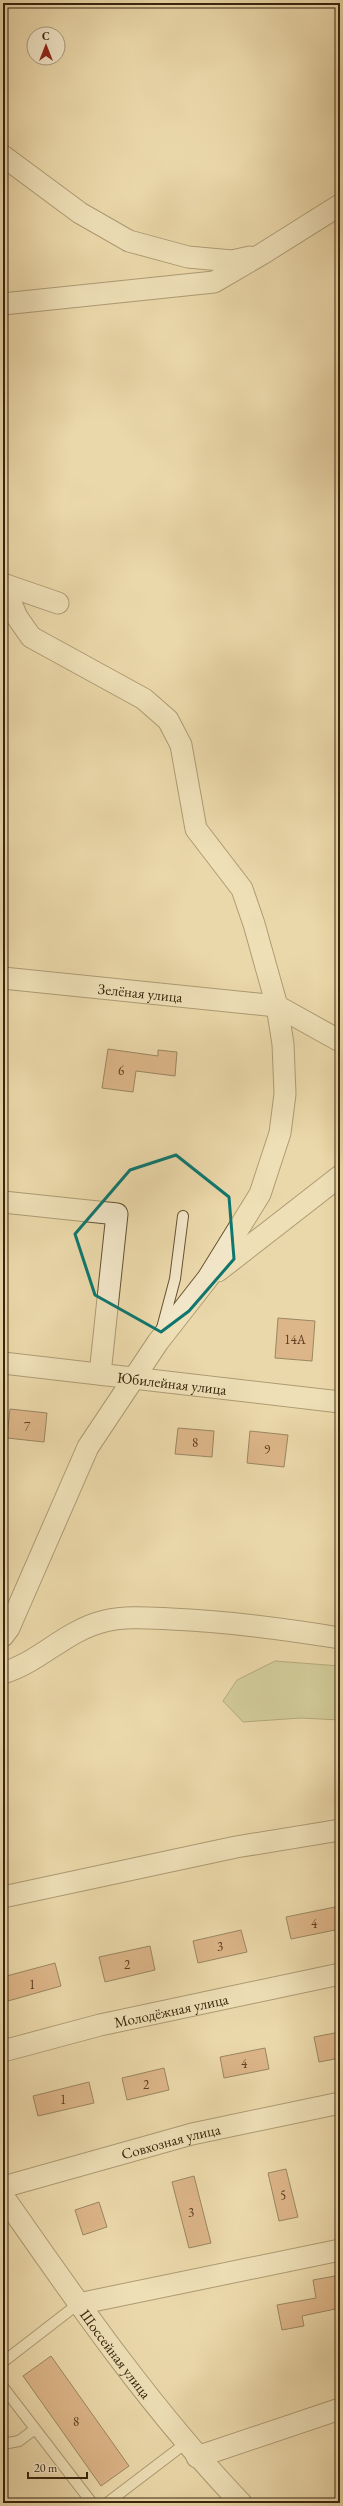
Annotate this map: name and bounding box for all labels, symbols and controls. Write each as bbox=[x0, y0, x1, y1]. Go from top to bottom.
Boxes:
north arrow bbox=[26, 26, 66, 66]
text: С bbox=[42, 29, 50, 43]
street label: Зелёная улица bbox=[97, 978, 184, 1006]
house number: 6 bbox=[118, 1062, 124, 1079]
house number: 14А bbox=[284, 1331, 307, 1348]
street label: Юбилейная улица bbox=[116, 1367, 228, 1398]
house number: 7 bbox=[24, 1418, 31, 1435]
house number: 8 bbox=[192, 1434, 198, 1451]
house number: 9 bbox=[264, 1441, 271, 1458]
house number: 4 bbox=[311, 1915, 318, 1932]
house number: 3 bbox=[217, 1938, 223, 1955]
house number: 2 bbox=[124, 1956, 131, 1973]
house number: 1 bbox=[29, 1976, 35, 1993]
street label: Молодёжная улица bbox=[112, 1989, 230, 2031]
house number: 4 bbox=[241, 2055, 248, 2072]
house number: 2 bbox=[143, 2076, 150, 2093]
house number: 1 bbox=[60, 2091, 66, 2108]
street label: Совхозная улица bbox=[119, 2119, 222, 2163]
house number: 5 bbox=[280, 2187, 286, 2204]
house number: 3 bbox=[188, 2204, 194, 2221]
street label: Шоссейная улица bbox=[76, 2305, 156, 2402]
house number: 8 bbox=[73, 2413, 79, 2430]
scale bar bbox=[28, 2454, 87, 2480]
text: 20 m bbox=[34, 2460, 58, 2476]

